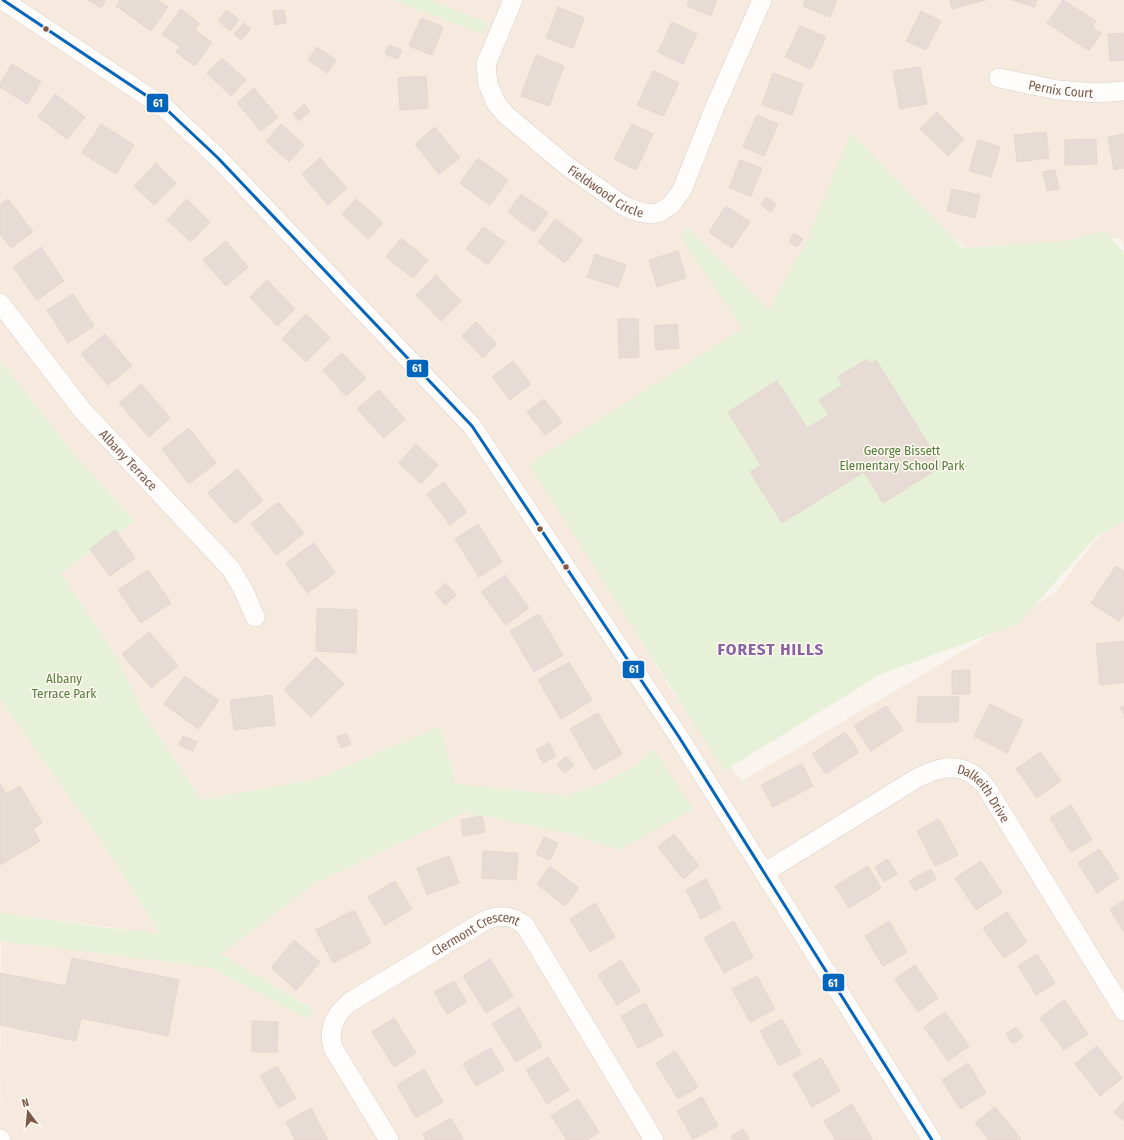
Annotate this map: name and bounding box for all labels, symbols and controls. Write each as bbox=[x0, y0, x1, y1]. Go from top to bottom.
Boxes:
unlabelled marker bbox=[41, 24, 51, 34]
street label: Pernix Court bbox=[1027, 77, 1095, 100]
line badge: 61 bbox=[146, 93, 169, 113]
text: 61 bbox=[153, 97, 163, 110]
street label: Fieldwood Circle bbox=[565, 162, 645, 220]
line badge: 61 bbox=[406, 359, 429, 378]
text: 61 bbox=[412, 362, 422, 375]
street label: Albany Terrace bbox=[97, 426, 161, 493]
park label: George Bissett Elementary School Park bbox=[839, 443, 965, 473]
unlabelled marker bbox=[535, 524, 545, 534]
unlabelled marker bbox=[561, 562, 571, 572]
district label: FOREST HILLS bbox=[718, 639, 824, 660]
line badge: 61 bbox=[622, 660, 645, 679]
text: 61 bbox=[629, 663, 639, 676]
park label: Albany Terrace Park bbox=[32, 671, 97, 701]
street label: Dalkeith Drive bbox=[956, 761, 1013, 825]
street label: Clermont Crescent bbox=[429, 909, 524, 959]
line badge: 61 bbox=[822, 973, 845, 992]
text: 61 bbox=[828, 977, 838, 990]
north arrow bbox=[8, 1092, 48, 1132]
text: N bbox=[20, 1096, 30, 1110]

